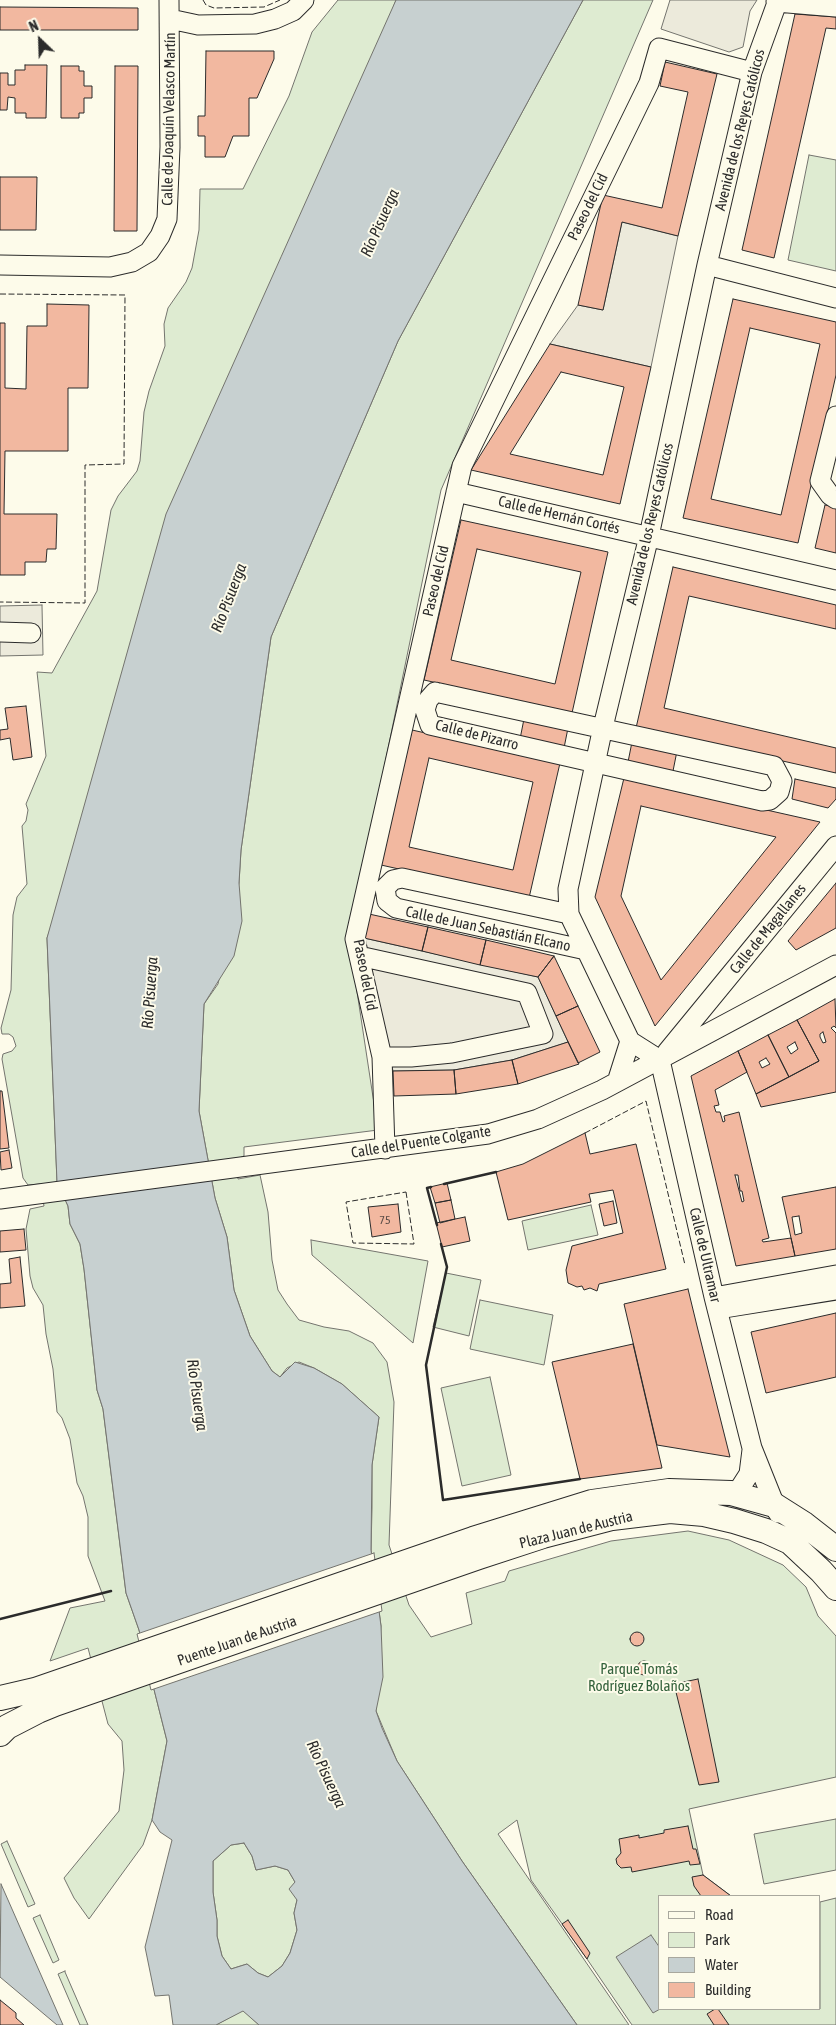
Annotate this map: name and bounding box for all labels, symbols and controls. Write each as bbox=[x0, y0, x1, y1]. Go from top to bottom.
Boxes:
north arrow bbox=[15, 15, 65, 65]
text: N bbox=[27, 17, 41, 35]
street label: Calle de Joaquín Velasco Martín bbox=[158, 32, 180, 206]
street label: Avenida de los Reyes Católicos bbox=[711, 47, 769, 213]
street label: Paseo del Cid bbox=[564, 171, 612, 243]
water label: Río Pisuerga bbox=[357, 186, 403, 260]
street label: Avenida de los Reyes Católicos bbox=[623, 441, 677, 607]
street label: Calle de Hernán Cortés bbox=[496, 492, 622, 538]
street label: Paseo del Cid bbox=[419, 544, 453, 618]
water label: Río Pisuerga bbox=[207, 561, 251, 635]
street label: Calle de Pizarro bbox=[434, 716, 520, 754]
street label: Calle de Magallanes bbox=[726, 880, 810, 978]
street label: Calle de Juan Sebastián Elcano bbox=[404, 903, 572, 955]
street label: Paseo del Cid bbox=[349, 938, 381, 1012]
water label: Río Pisuerga bbox=[138, 956, 162, 1030]
street label: Calle del Puente Colgante bbox=[350, 1122, 492, 1162]
street label: Calle de Ultramar bbox=[685, 1206, 725, 1304]
house number: 75 bbox=[379, 1213, 391, 1227]
water label: Río Pisuerga bbox=[182, 1358, 212, 1432]
street label: Plaza Juan de Austria bbox=[517, 1507, 635, 1553]
street label: Puente Juan de Austria bbox=[175, 1612, 299, 1670]
park label: Parque Tomás Rodríguez Bolaños bbox=[588, 1660, 690, 1695]
water label: Río Pisuerga bbox=[302, 1737, 350, 1811]
legend bbox=[658, 1895, 821, 2010]
text: Road bbox=[705, 1906, 734, 1923]
text: Park bbox=[705, 1931, 730, 1948]
text: Water bbox=[705, 1956, 738, 1973]
text: Building bbox=[705, 1981, 751, 1998]

